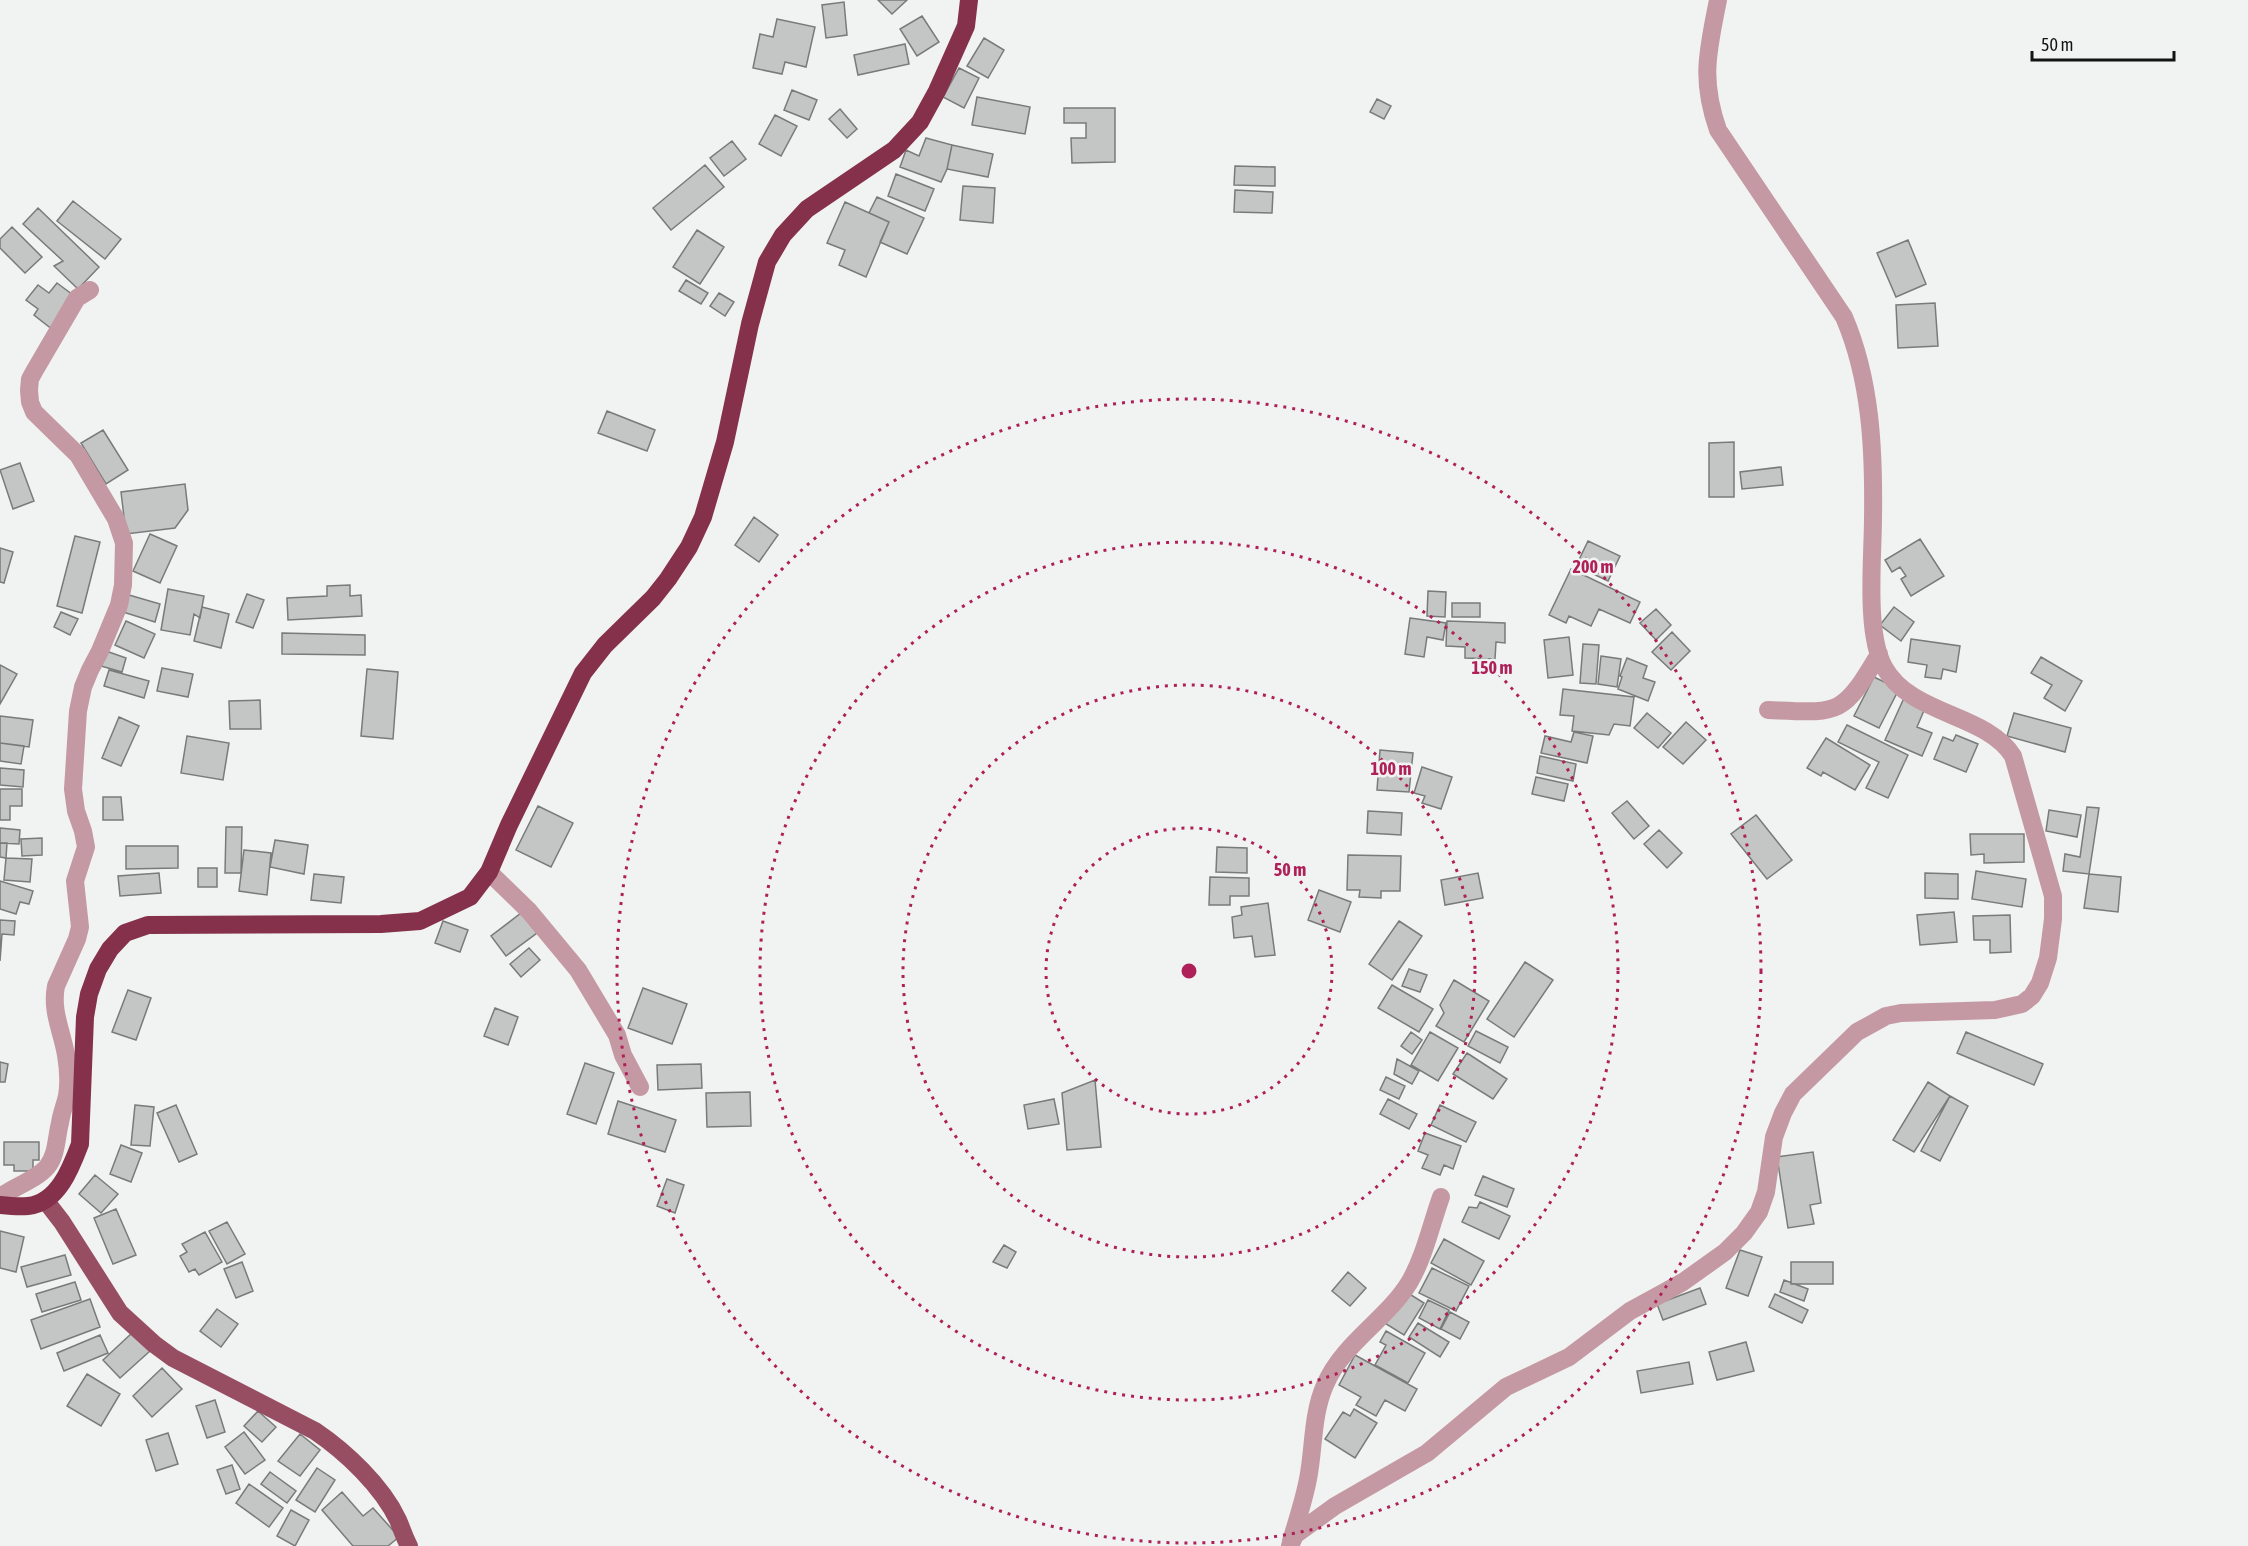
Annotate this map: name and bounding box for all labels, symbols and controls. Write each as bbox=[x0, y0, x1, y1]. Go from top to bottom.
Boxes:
scale bar bbox=[2032, 24, 2174, 62]
text: 50 m bbox=[2041, 34, 2073, 55]
text: 200 m bbox=[1573, 556, 1613, 577]
text: 150 m bbox=[1472, 657, 1512, 678]
text: 100 m bbox=[1371, 758, 1411, 779]
text: 50 m bbox=[1274, 859, 1306, 880]
centre of rings bbox=[1179, 961, 1199, 981]

